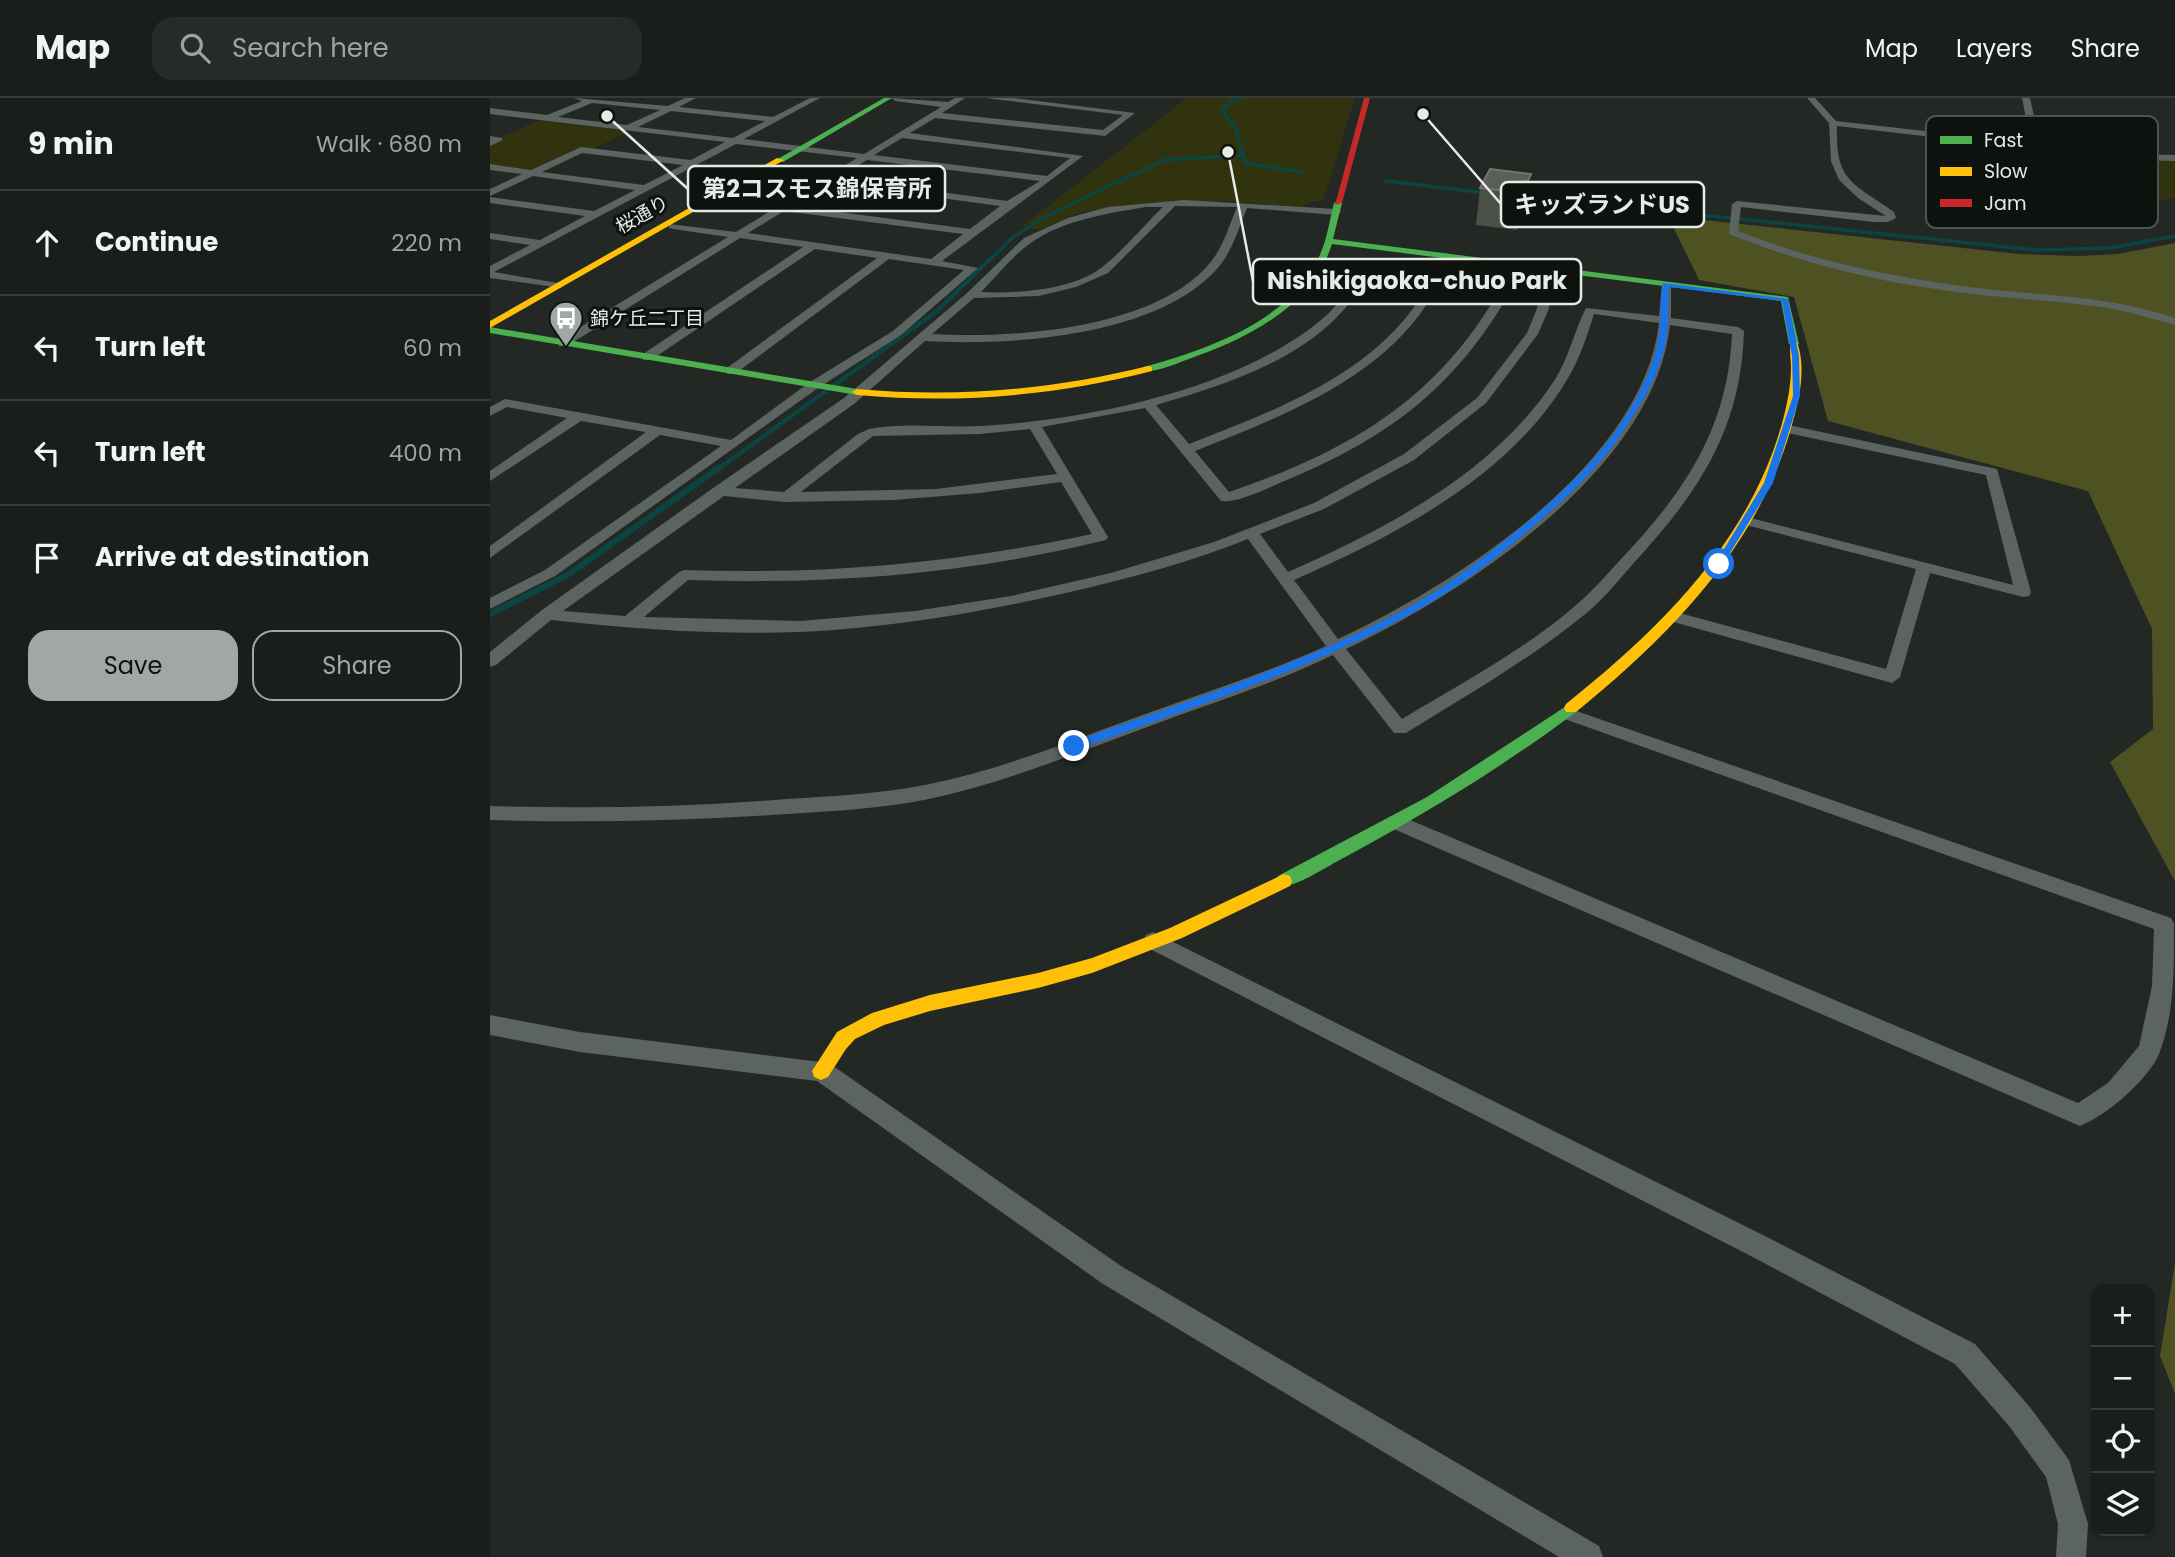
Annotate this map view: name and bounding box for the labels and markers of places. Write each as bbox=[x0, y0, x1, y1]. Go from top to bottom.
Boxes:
callout: 第2コスモス錦保育所 bbox=[688, 166, 945, 211]
callout: キッズランドUS bbox=[1501, 182, 1704, 227]
callout: Nishikigaoka-chuo Park bbox=[1253, 259, 1581, 304]
bus stop icon: 錦ケ丘二丁目 bbox=[547, 299, 585, 348]
place label: 錦ケ丘二丁目 bbox=[590, 305, 704, 332]

